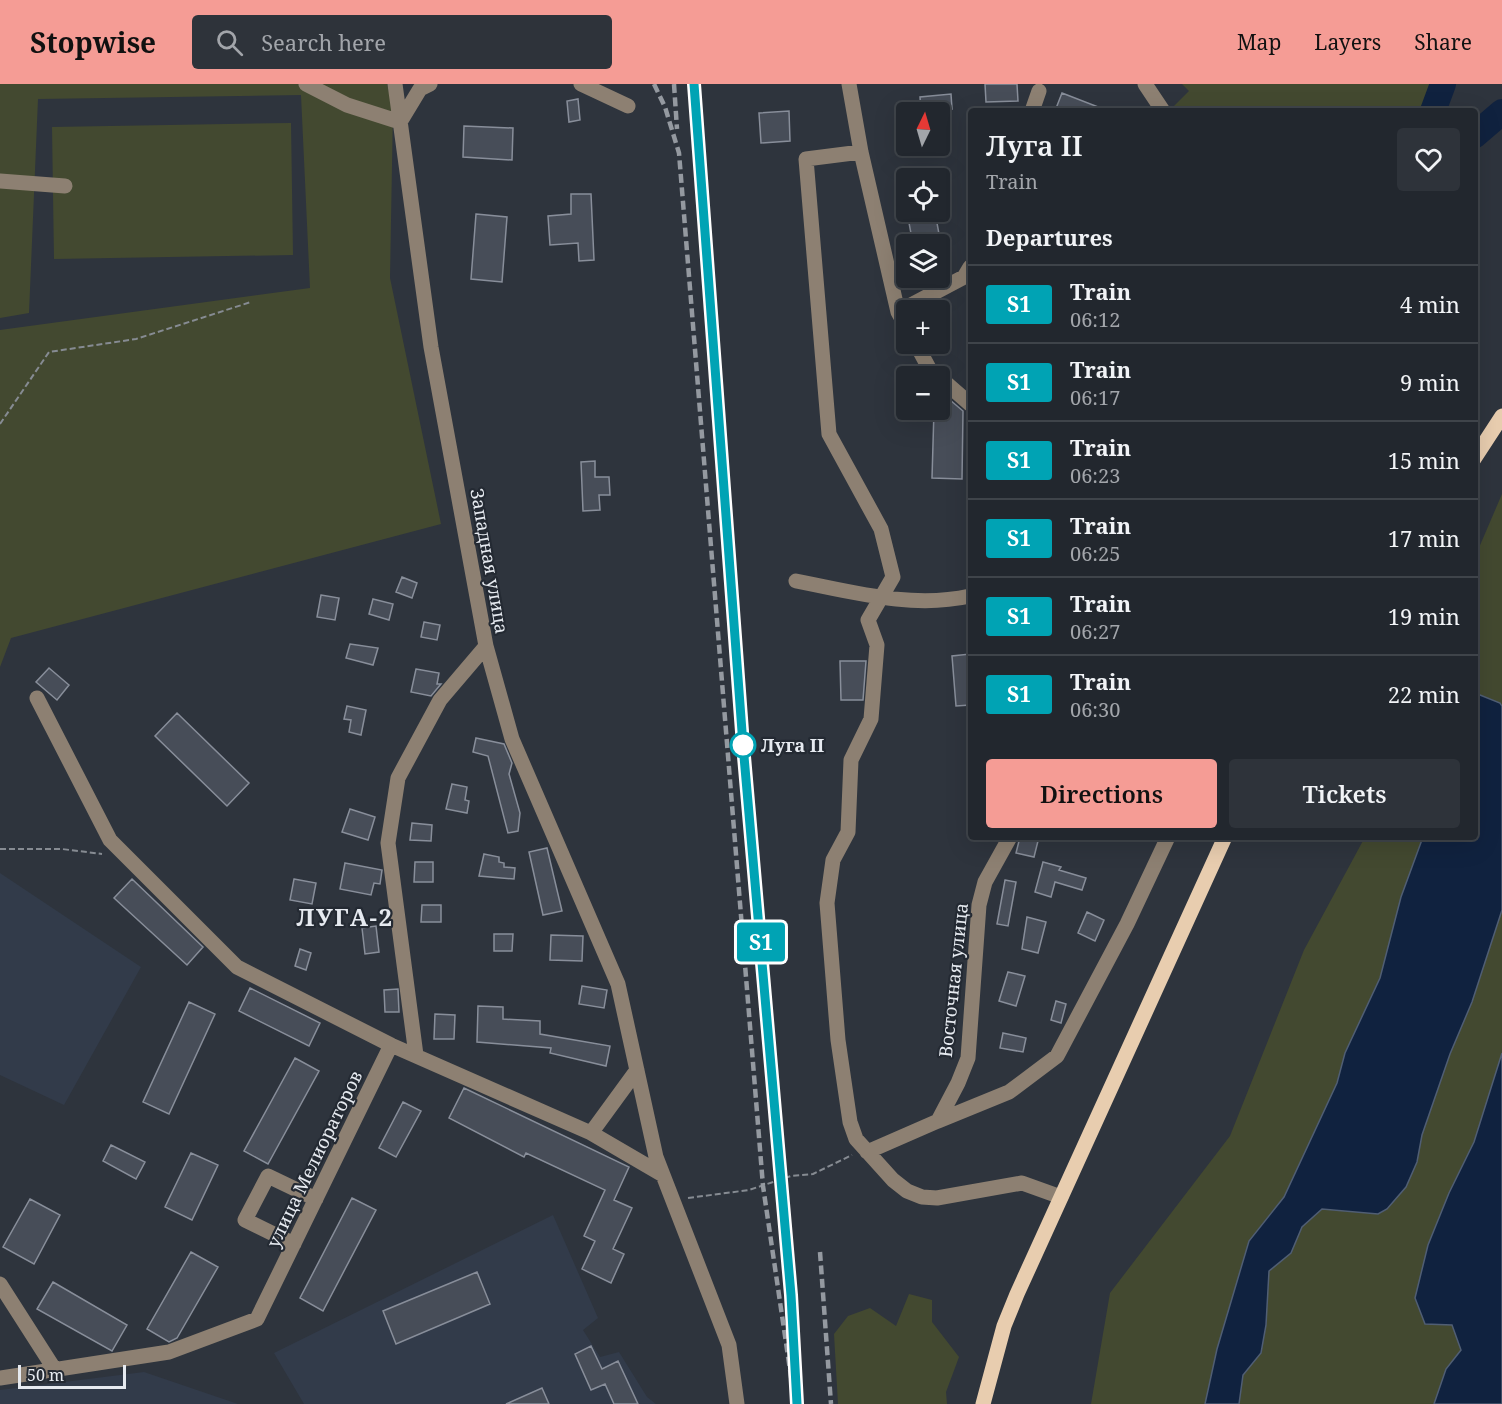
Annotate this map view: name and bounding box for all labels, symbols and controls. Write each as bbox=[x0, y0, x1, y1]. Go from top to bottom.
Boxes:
search box bbox=[192, 15, 612, 69]
text: Stopwise bbox=[30, 23, 156, 61]
icon: search bbox=[213, 26, 246, 59]
text: Search here bbox=[261, 27, 386, 57]
text: Map bbox=[1237, 28, 1281, 56]
text: Layers bbox=[1314, 28, 1381, 56]
text: Share bbox=[1414, 28, 1472, 56]
north arrow bbox=[896, 102, 950, 156]
map controls bbox=[896, 102, 950, 420]
text: Луга II bbox=[986, 126, 1083, 164]
button: heart bbox=[1397, 128, 1460, 191]
button: locate bbox=[896, 168, 950, 222]
text: Train bbox=[986, 168, 1038, 195]
text: Departures bbox=[986, 222, 1113, 252]
button: layers bbox=[896, 234, 950, 288]
text: Train bbox=[1070, 276, 1131, 306]
text: 4 min bbox=[1400, 289, 1460, 319]
text: S1 bbox=[1007, 290, 1031, 318]
button: + bbox=[896, 300, 950, 354]
text: 06:12 bbox=[1070, 306, 1120, 333]
text: Train bbox=[1070, 354, 1131, 384]
button: − bbox=[896, 366, 950, 420]
text: 9 min bbox=[1400, 367, 1460, 397]
text: S1 bbox=[1007, 368, 1031, 396]
text: 06:17 bbox=[1070, 384, 1120, 411]
text: Train bbox=[1070, 432, 1131, 462]
text: 15 min bbox=[1388, 445, 1460, 475]
text: S1 bbox=[1007, 446, 1031, 474]
text: 06:23 bbox=[1070, 462, 1120, 489]
street label: Западная улица bbox=[465, 487, 515, 635]
text: Train bbox=[1070, 510, 1131, 540]
text: 17 min bbox=[1388, 523, 1460, 553]
text: S1 bbox=[1007, 524, 1031, 552]
text: 06:25 bbox=[1070, 540, 1120, 567]
text: Train bbox=[1070, 588, 1131, 618]
text: 19 min bbox=[1388, 601, 1460, 631]
text: S1 bbox=[1007, 602, 1031, 630]
text: 06:27 bbox=[1070, 618, 1120, 645]
text: Train bbox=[1070, 666, 1131, 696]
text: 22 min bbox=[1388, 679, 1460, 709]
text: S1 bbox=[1007, 680, 1031, 708]
text: 06:30 bbox=[1070, 696, 1120, 723]
marker: Луга II bbox=[730, 732, 756, 758]
place label: Луга II bbox=[761, 733, 824, 757]
button: Directions bbox=[986, 759, 1217, 828]
button: Tickets bbox=[1229, 759, 1460, 828]
district label: ЛУГА-2 bbox=[296, 900, 394, 933]
street label: Восточная улица bbox=[933, 902, 973, 1058]
line badge: S1 bbox=[734, 922, 788, 962]
text: S1 bbox=[749, 928, 773, 956]
street label: улица Мелиораторов bbox=[261, 1066, 367, 1252]
scale bar bbox=[18, 1362, 126, 1390]
text: 50 m bbox=[27, 1364, 64, 1386]

